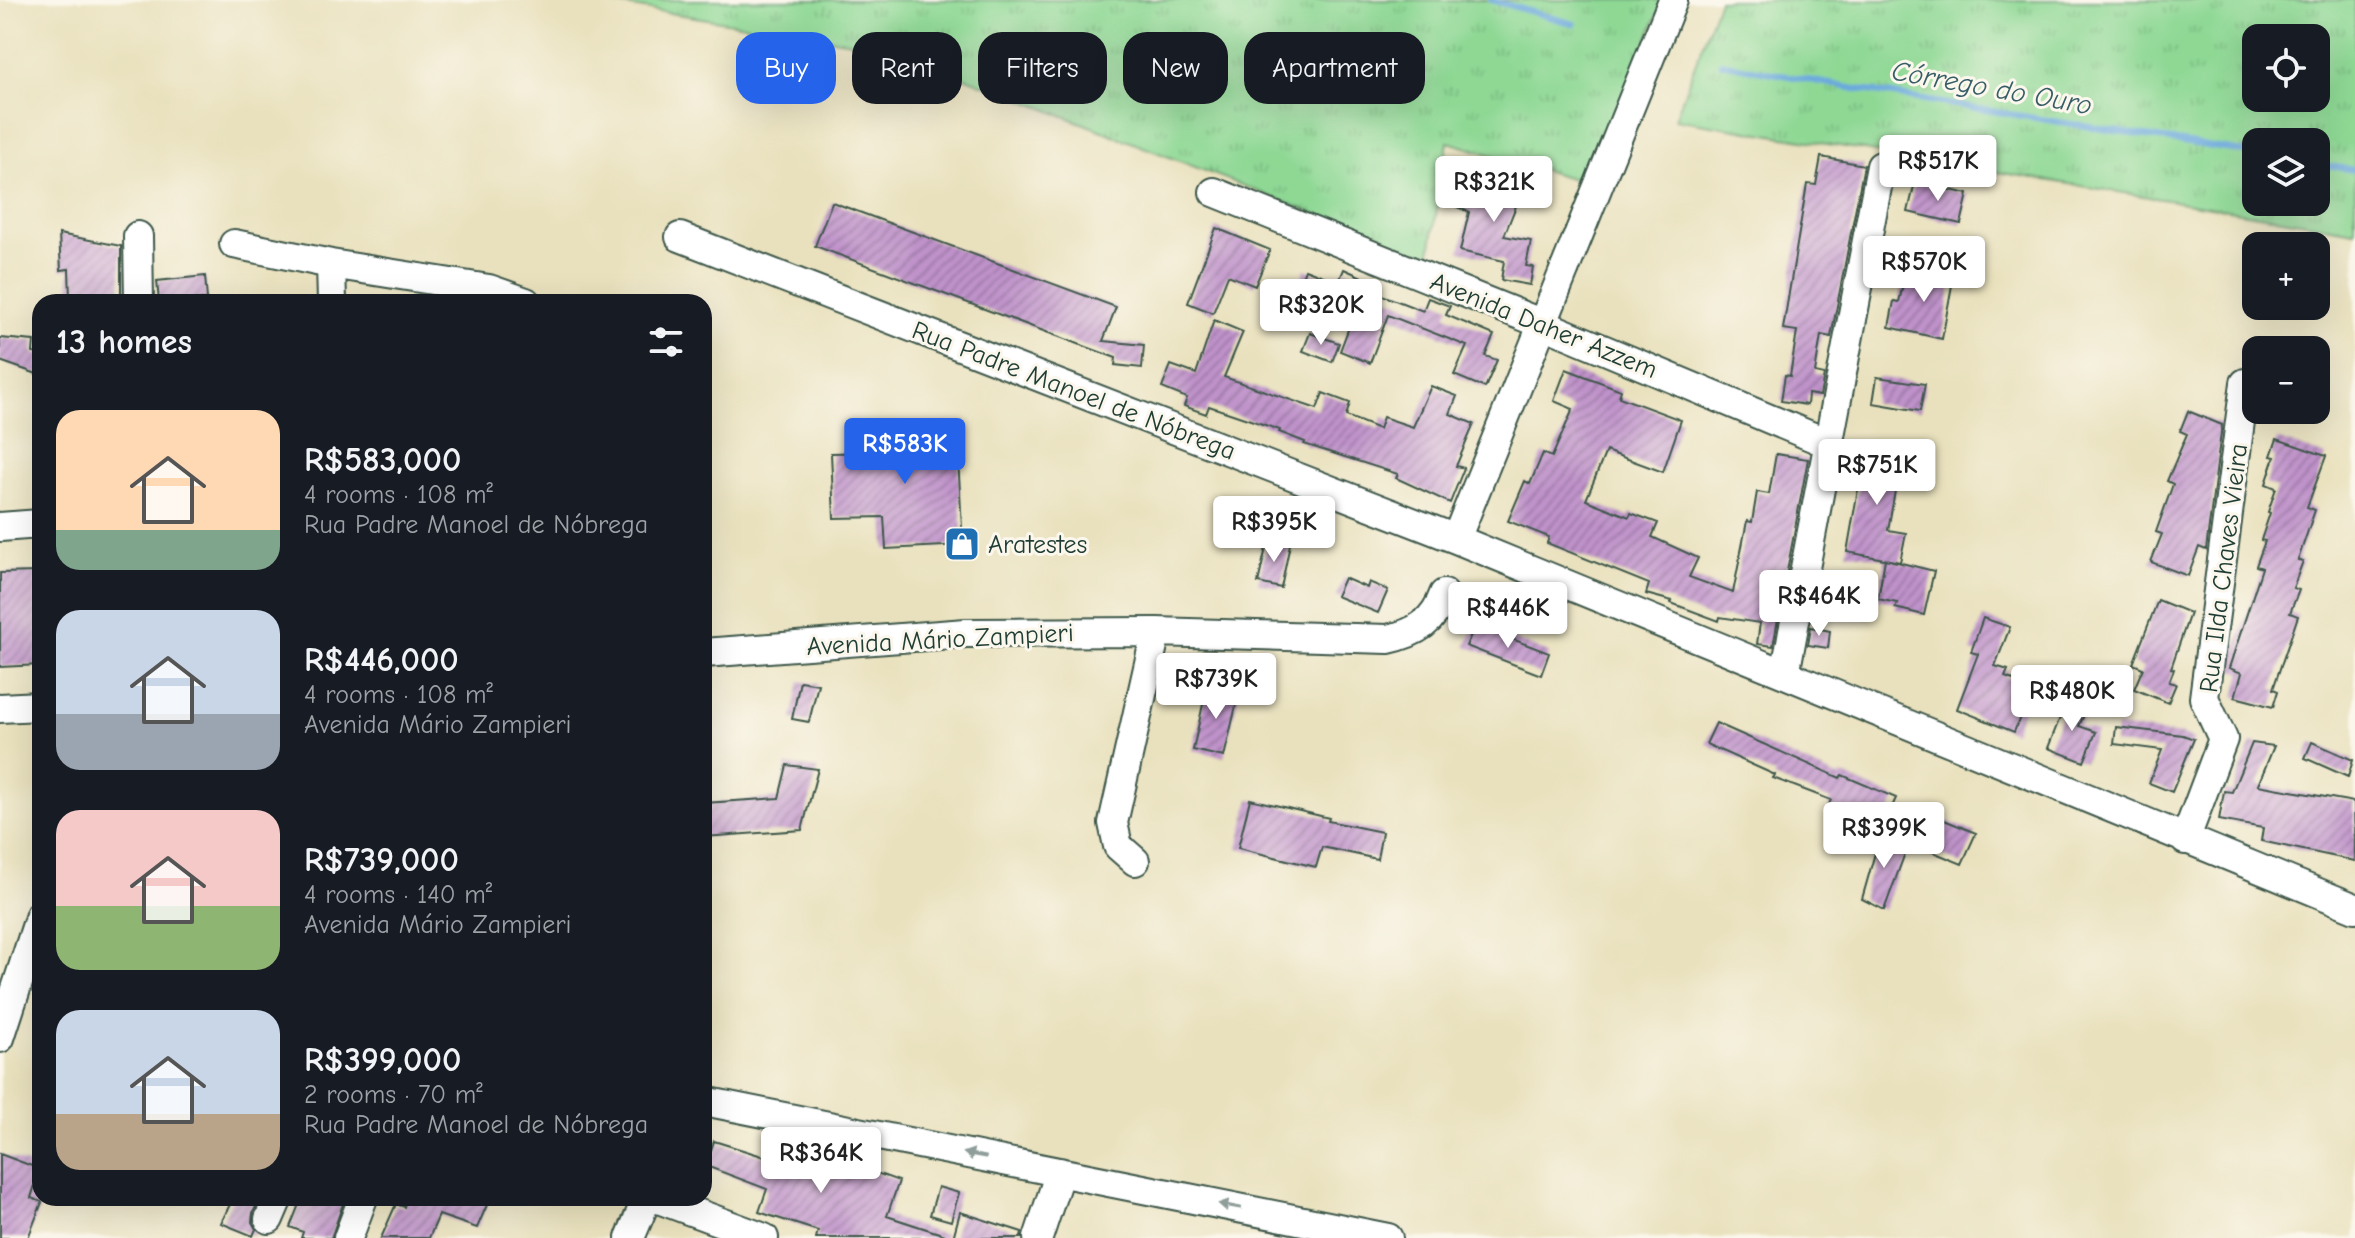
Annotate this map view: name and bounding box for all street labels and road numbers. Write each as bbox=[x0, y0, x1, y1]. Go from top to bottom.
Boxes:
street label: Avenida Daher Azzem bbox=[1426, 267, 1661, 385]
street label: Rua Padre Manoel de Nóbrega bbox=[908, 315, 1240, 467]
street label: Rua Ilda Chaves Vieira bbox=[2194, 442, 2254, 694]
street label: Avenida Mário Zampieri bbox=[806, 618, 1074, 662]

